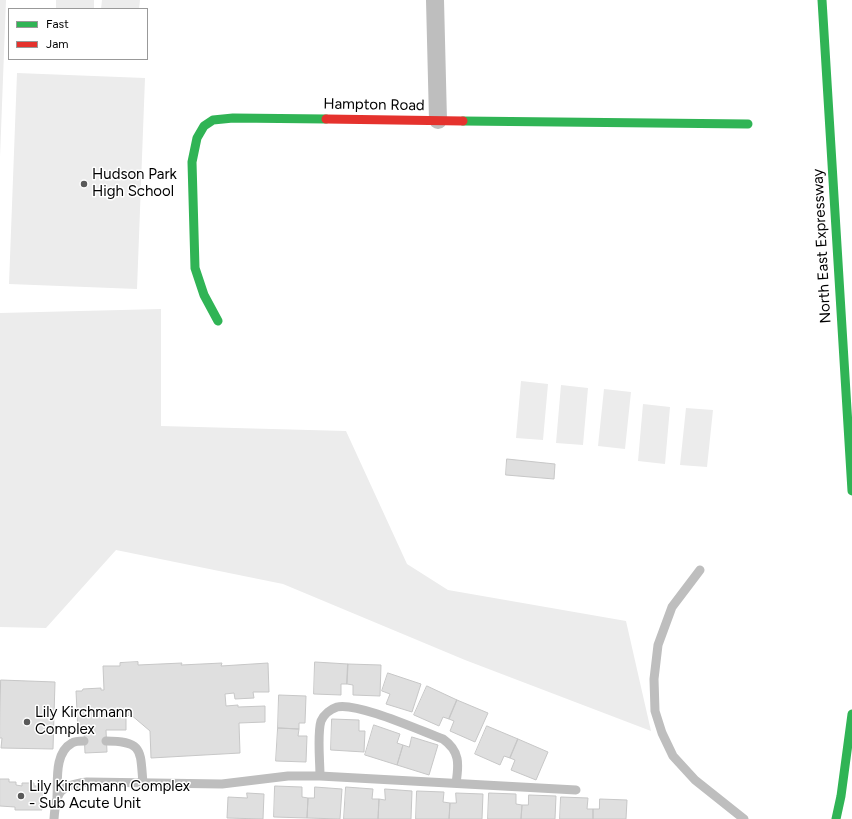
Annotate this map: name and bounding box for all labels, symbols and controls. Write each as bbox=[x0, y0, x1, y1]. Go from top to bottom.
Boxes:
legend bbox=[8, 8, 148, 60]
text: Fast bbox=[46, 17, 69, 31]
text: Jam bbox=[46, 37, 69, 51]
street label: Hampton Road bbox=[323, 95, 425, 115]
place label: Hudson Park High School bbox=[92, 166, 177, 201]
street label: North East Expressway bbox=[809, 168, 835, 324]
marker: Hudson Park High School bbox=[79, 179, 89, 189]
place label: Lily Kirchmann Complex bbox=[35, 704, 133, 739]
marker: Lily Kirchmann Complex bbox=[22, 717, 32, 727]
place label: Lily Kirchmann Complex - Sub Acute Unit bbox=[29, 778, 190, 813]
marker: Lily Kirchmann Complex - Sub Acute Unit bbox=[16, 791, 26, 801]

